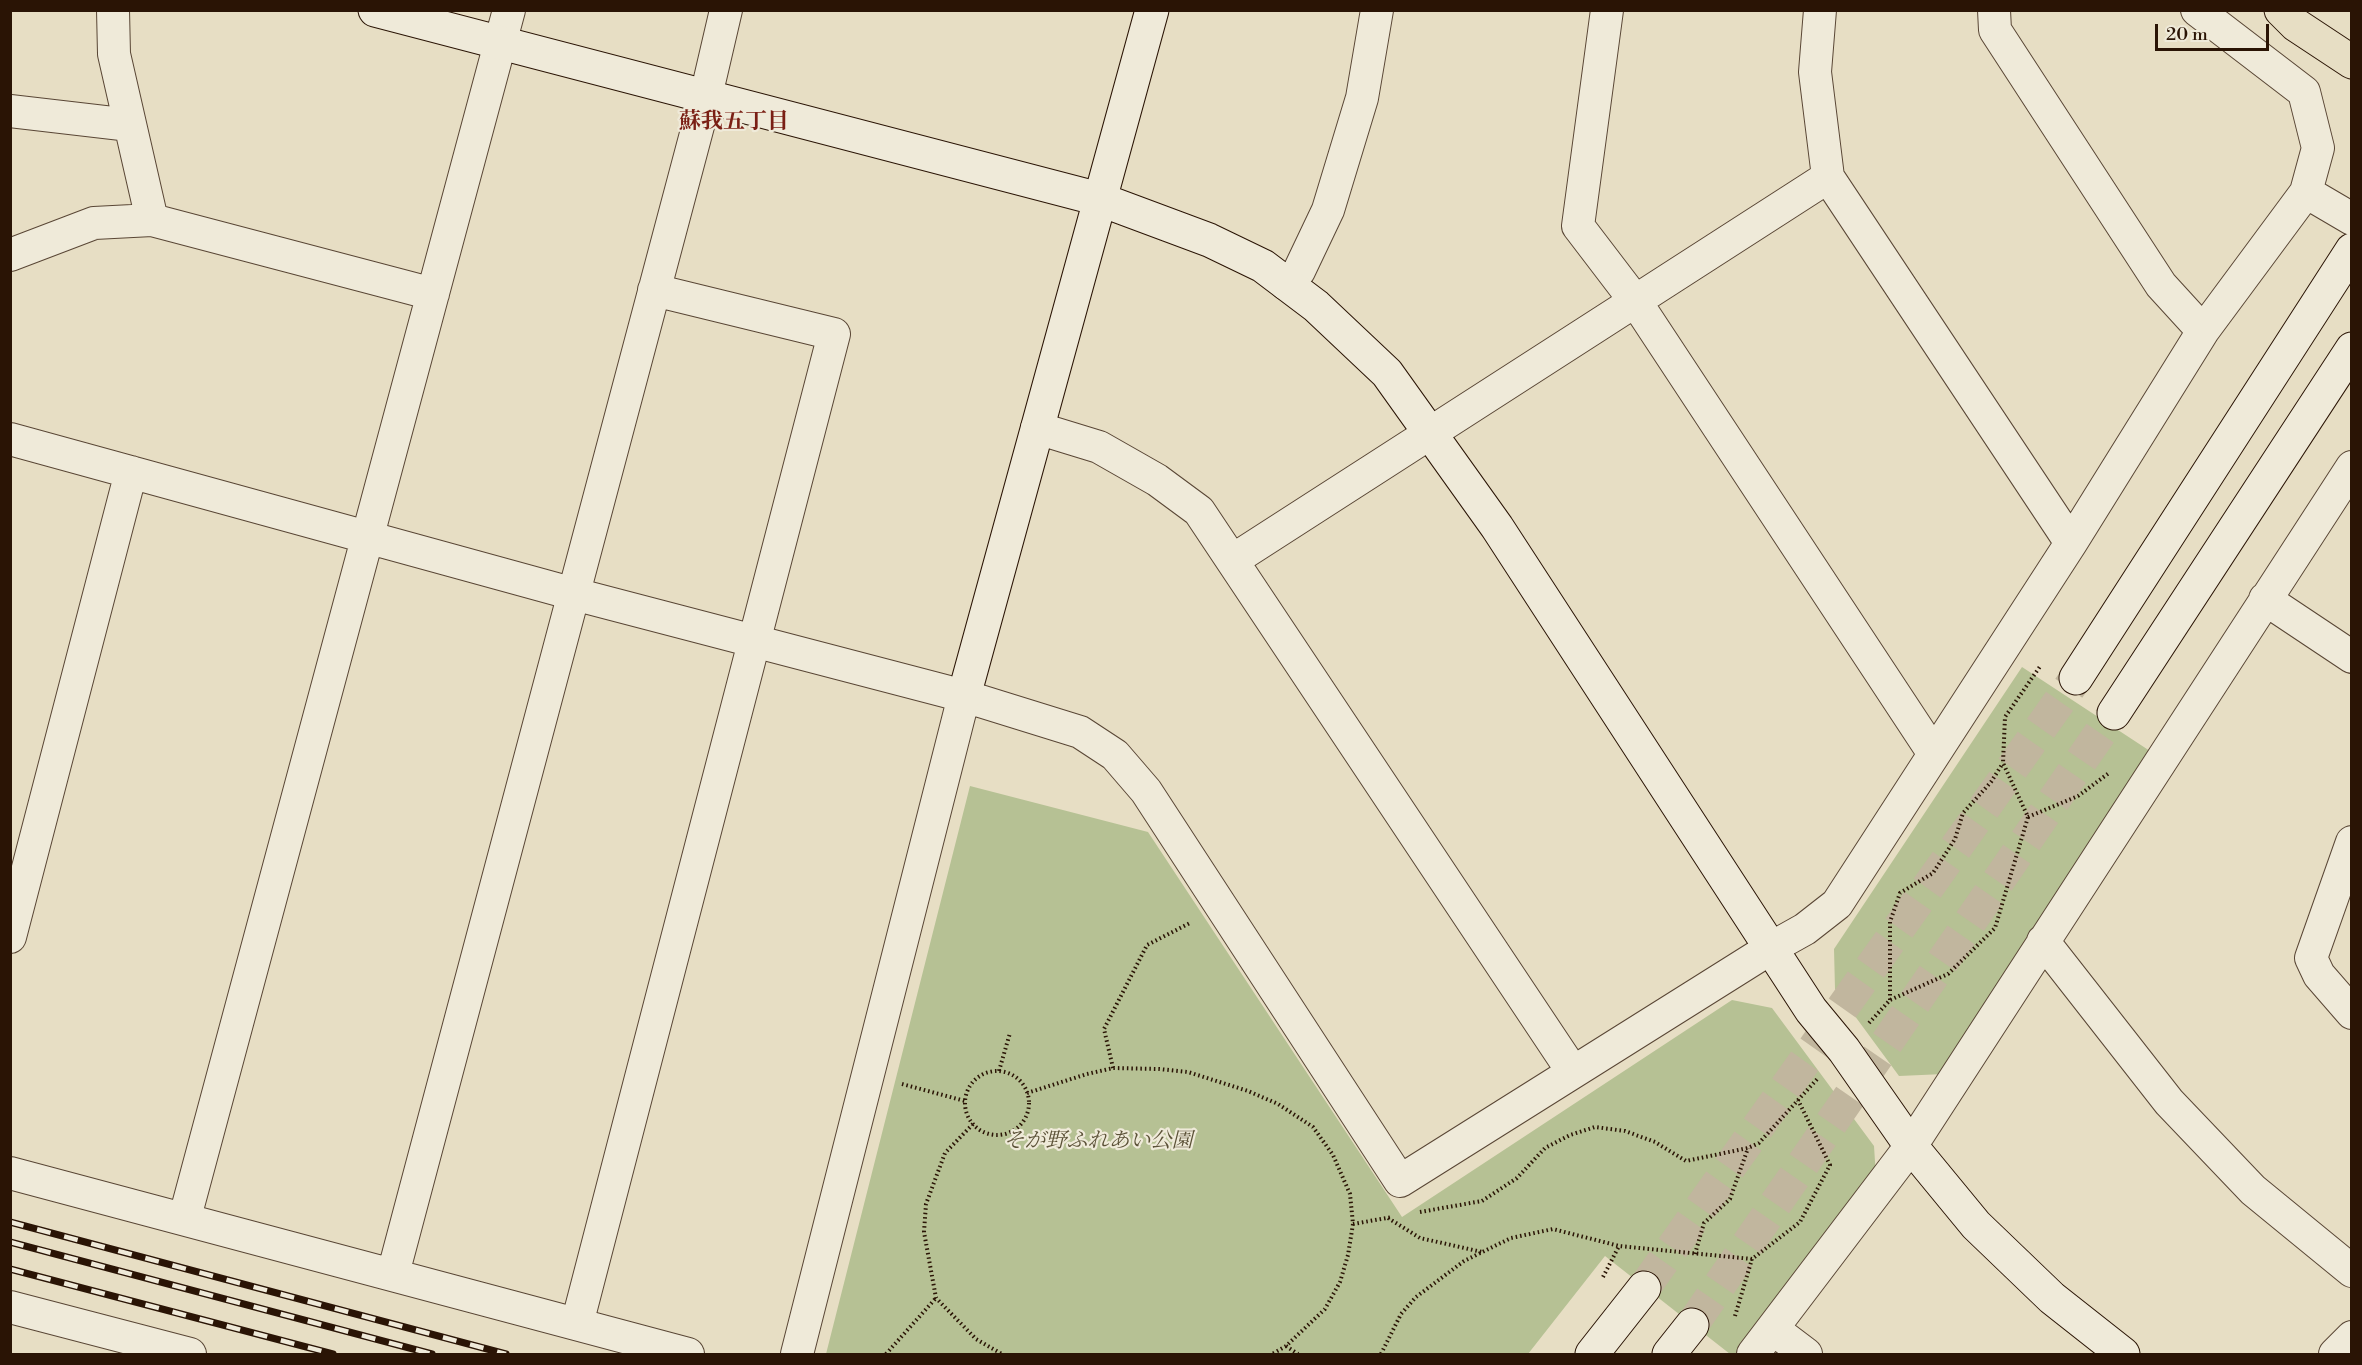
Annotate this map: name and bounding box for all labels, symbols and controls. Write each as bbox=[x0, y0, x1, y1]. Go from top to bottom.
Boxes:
scale bar bbox=[2158, 12, 2272, 50]
text: 20 m bbox=[2166, 23, 2208, 46]
district label: 蘇我五丁目 bbox=[679, 110, 789, 136]
park label: そが野ふれあい公園 bbox=[1004, 1129, 1192, 1155]

